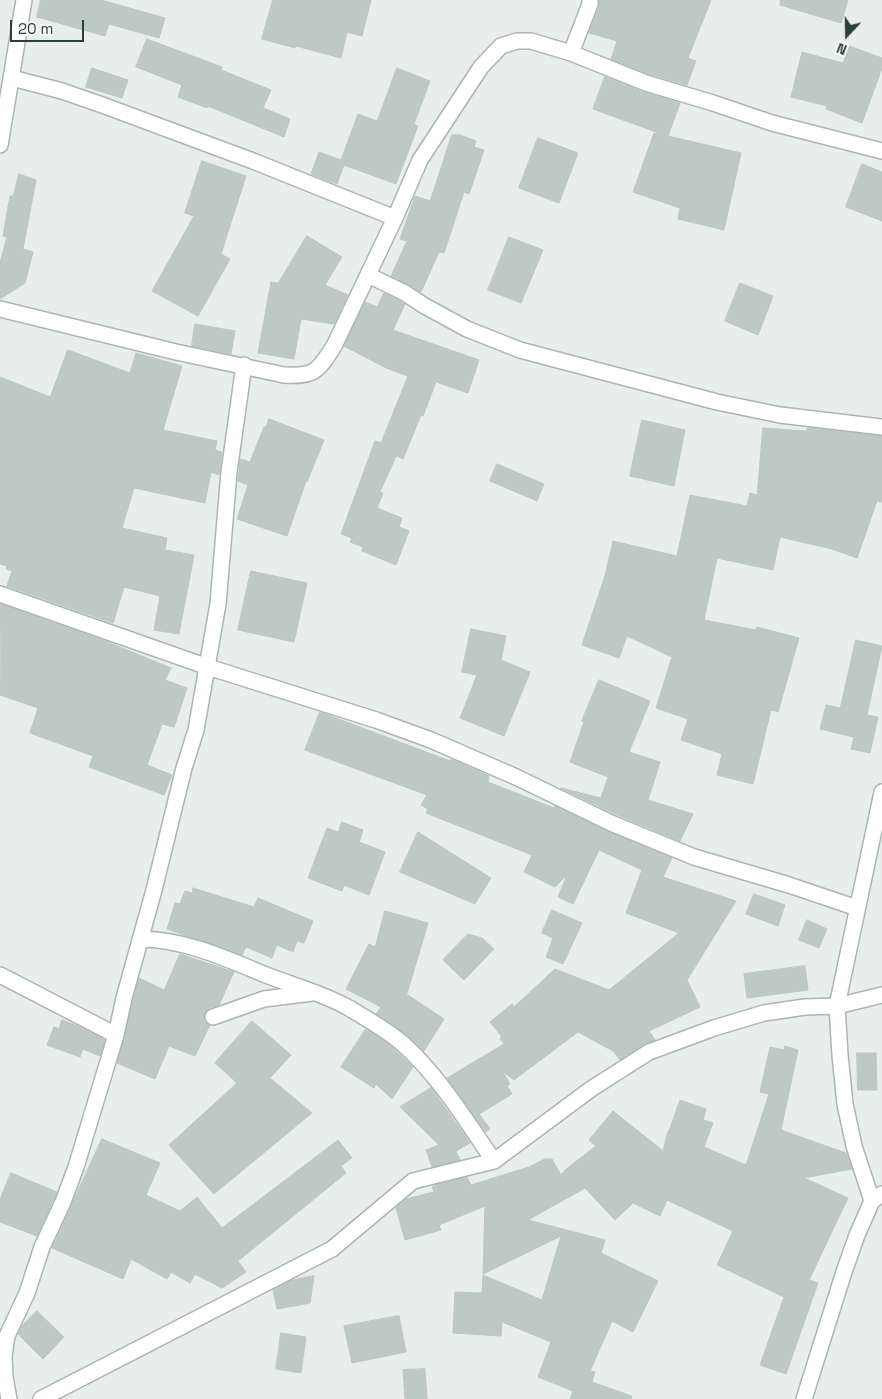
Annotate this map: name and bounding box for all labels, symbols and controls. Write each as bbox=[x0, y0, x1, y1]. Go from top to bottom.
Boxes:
scale bar bbox=[12, 10, 86, 42]
north arrow bbox=[822, 10, 872, 60]
text: 20 m bbox=[18, 19, 53, 38]
text: N bbox=[834, 39, 849, 59]

